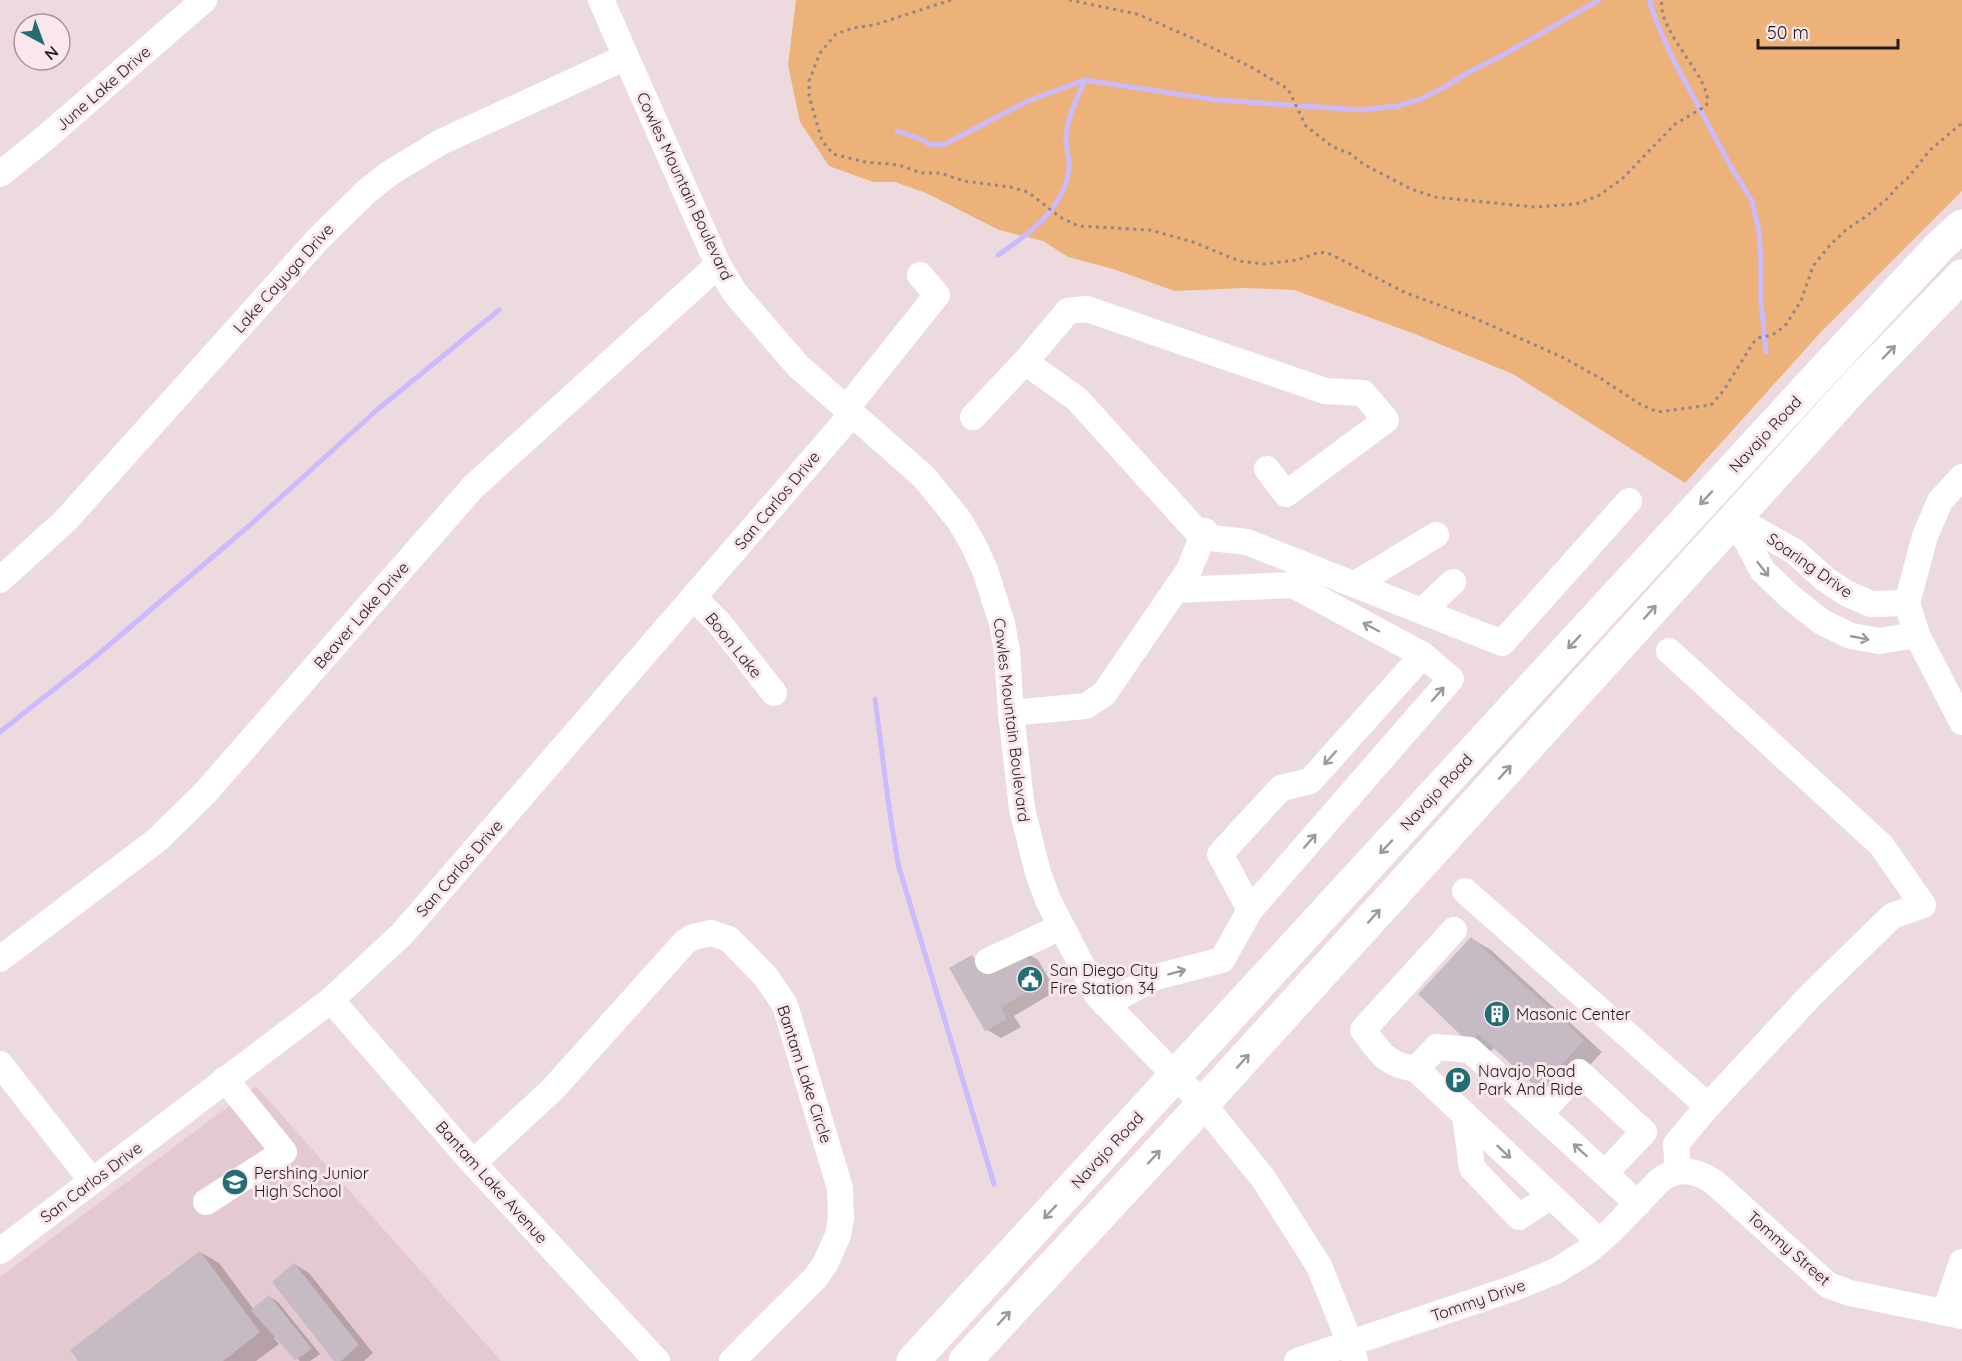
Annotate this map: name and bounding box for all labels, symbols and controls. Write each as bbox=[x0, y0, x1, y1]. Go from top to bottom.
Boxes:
north arrow bbox=[12, 12, 72, 72]
scale bar bbox=[1758, 12, 1898, 50]
text: 50 m bbox=[1767, 21, 1809, 44]
street label: June Lake Drive bbox=[51, 41, 155, 135]
text: N bbox=[41, 42, 63, 65]
street label: Cowles Mountain Boulevard bbox=[633, 89, 737, 283]
street label: Lake Cayuga Drive bbox=[229, 219, 337, 337]
one-way arrow bbox=[1881, 344, 1896, 359]
street label: Navajo Road bbox=[1724, 392, 1806, 476]
street label: San Carlos Drive bbox=[730, 447, 824, 553]
one-way arrow bbox=[1699, 490, 1713, 505]
street label: Soaring Drive bbox=[1763, 528, 1857, 602]
street label: Beaver Lake Drive bbox=[309, 557, 413, 673]
one-way arrow bbox=[1757, 561, 1770, 577]
one-way arrow bbox=[1643, 605, 1657, 620]
street label: Boon Lake bbox=[701, 608, 767, 682]
street label: Cowles Mountain Boulevard bbox=[990, 617, 1034, 823]
one-way arrow bbox=[1363, 621, 1381, 632]
one-way arrow bbox=[1850, 633, 1869, 644]
one-way arrow bbox=[1567, 634, 1581, 649]
one-way arrow bbox=[1431, 686, 1445, 701]
one-way arrow bbox=[1323, 750, 1337, 765]
street label: Navajo Road bbox=[1395, 750, 1477, 834]
one-way arrow bbox=[1498, 765, 1512, 780]
street label: San Carlos Drive bbox=[411, 815, 507, 921]
one-way arrow bbox=[1303, 834, 1317, 849]
one-way arrow bbox=[1379, 839, 1393, 854]
one-way arrow bbox=[1367, 909, 1381, 924]
place label: San Diego City Fire Station 34 bbox=[1050, 960, 1158, 998]
public building icon: San Diego City Fire Station 34 bbox=[1015, 964, 1045, 994]
one-way arrow bbox=[1168, 965, 1187, 977]
building icon: Masonic Center bbox=[1482, 999, 1512, 1029]
street label: Bantam Lake Circle bbox=[773, 1003, 837, 1145]
place label: Masonic Center bbox=[1516, 1004, 1631, 1024]
one-way arrow bbox=[1236, 1053, 1250, 1068]
place label: Navajo Road Park And Ride bbox=[1478, 1061, 1583, 1099]
parking icon: Navajo Road Park And Ride bbox=[1443, 1065, 1473, 1095]
street label: Navajo Road bbox=[1066, 1108, 1148, 1192]
street label: Bantam Lake Avenue bbox=[432, 1117, 552, 1247]
street label: San Carlos Drive bbox=[36, 1137, 146, 1227]
one-way arrow bbox=[1572, 1143, 1587, 1157]
one-way arrow bbox=[1497, 1145, 1512, 1159]
one-way arrow bbox=[1147, 1149, 1162, 1164]
place label: Pershing Junior High School bbox=[254, 1163, 369, 1201]
school or university icon: Pershing Junior High School bbox=[220, 1167, 250, 1197]
one-way arrow bbox=[1043, 1204, 1057, 1219]
street label: Tommy Street bbox=[1743, 1206, 1835, 1290]
street label: Tommy Drive bbox=[1428, 1275, 1528, 1325]
one-way arrow bbox=[997, 1311, 1011, 1326]

